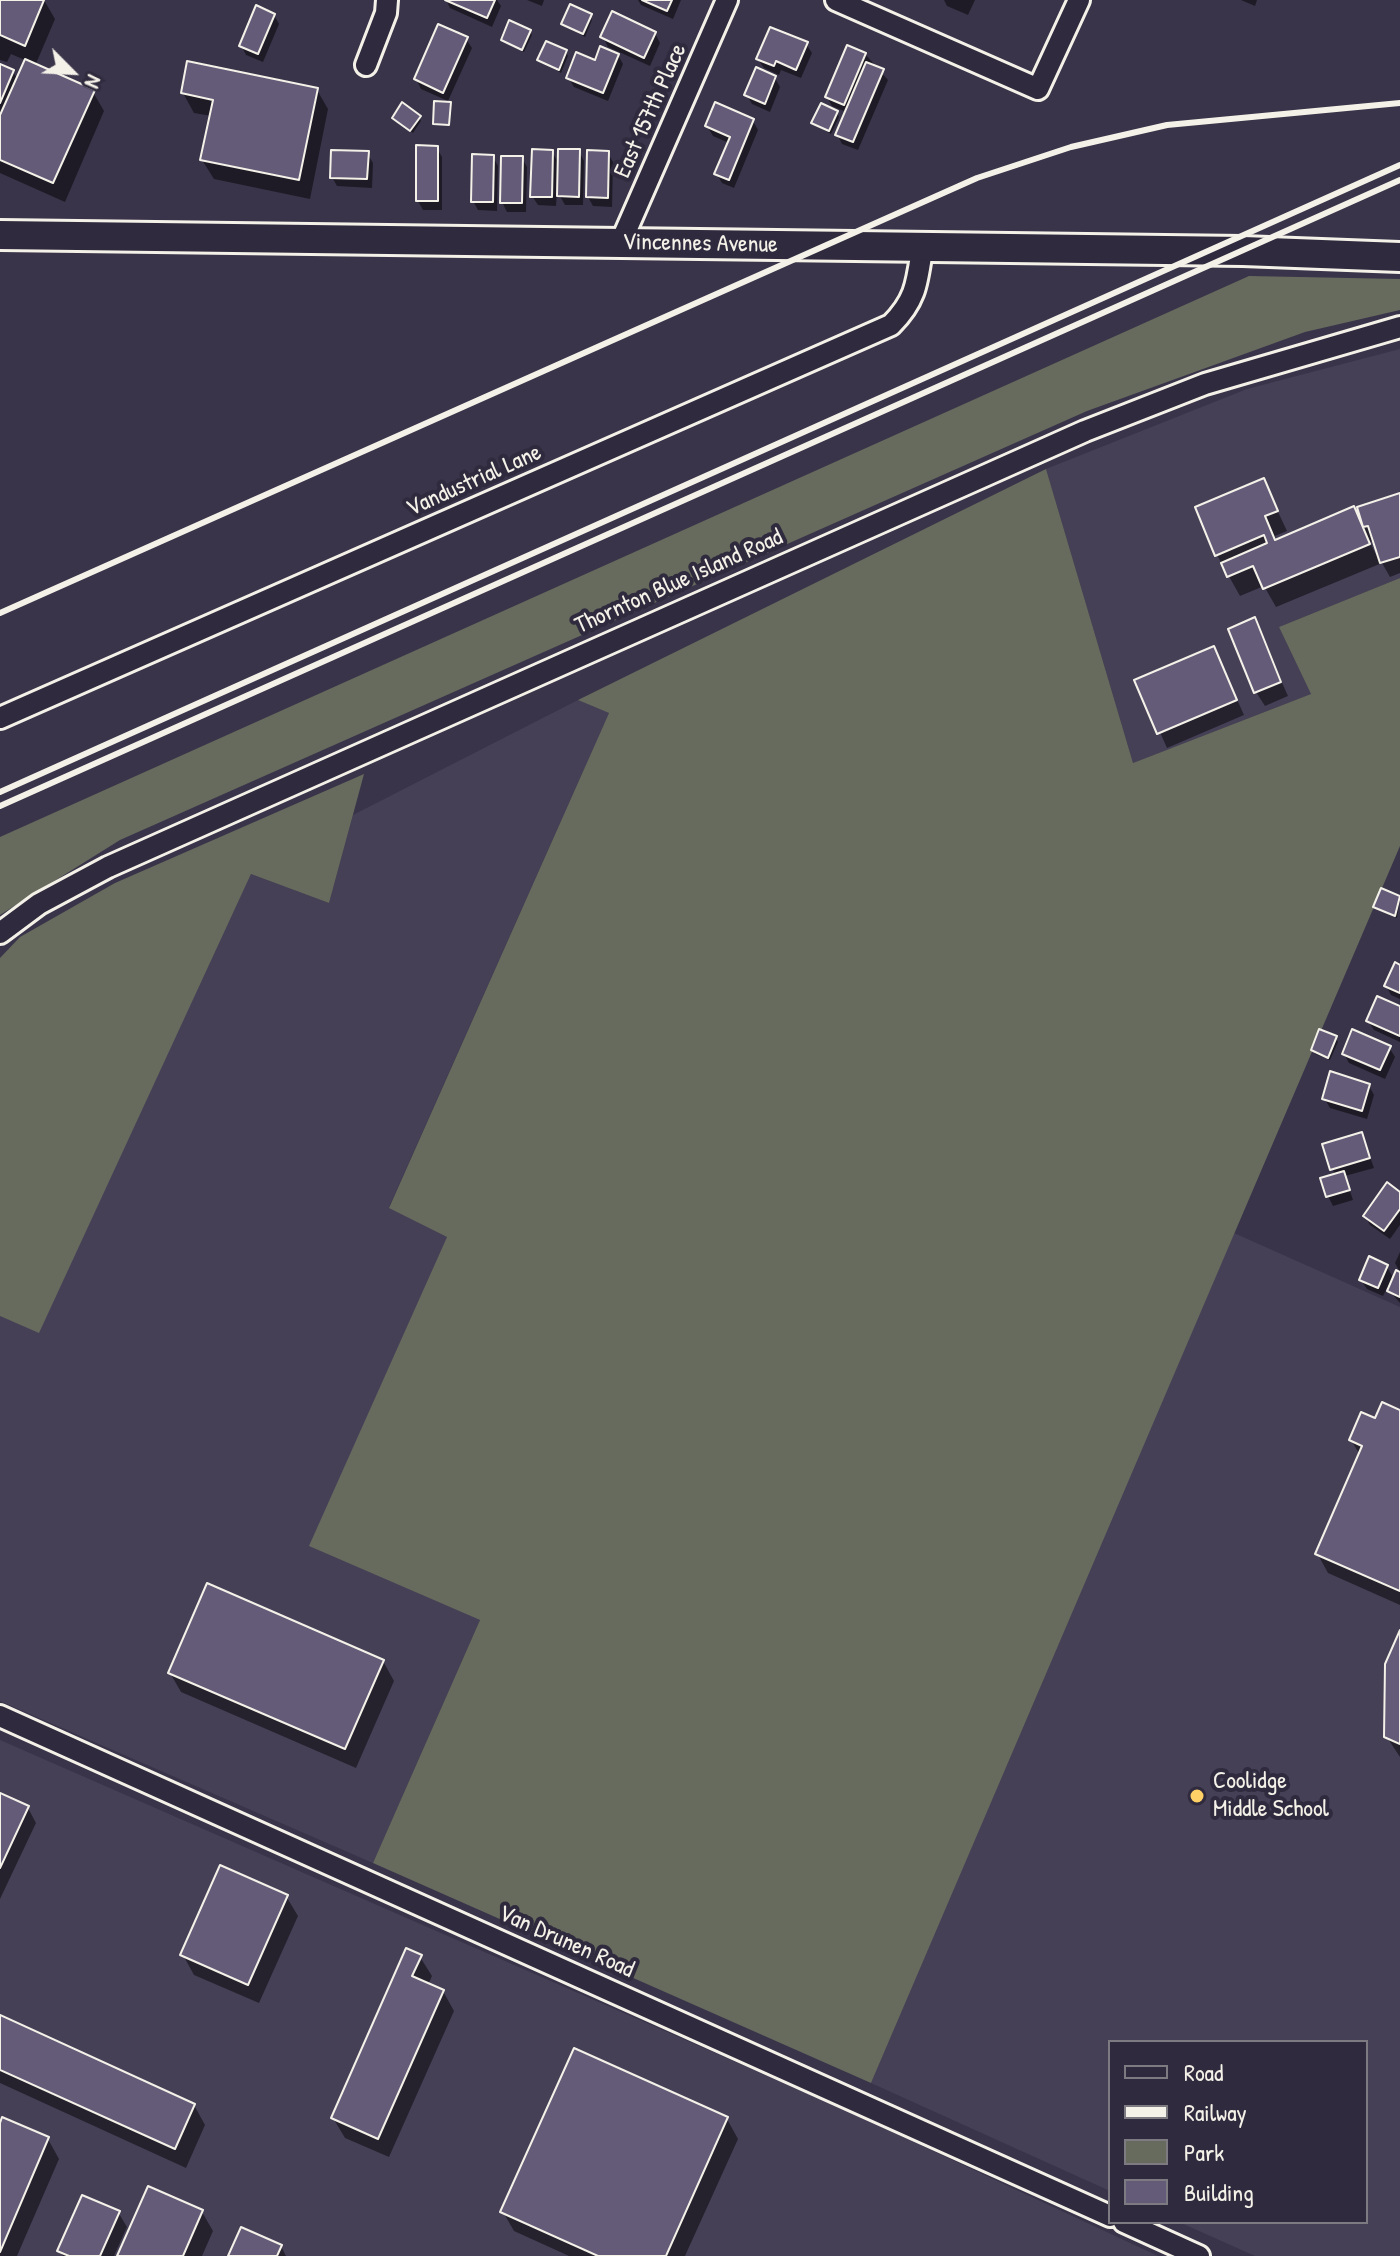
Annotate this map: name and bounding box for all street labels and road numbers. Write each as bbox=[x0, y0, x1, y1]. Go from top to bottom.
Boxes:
street label: East 157th Place bbox=[609, 39, 693, 183]
street label: Vincennes Avenue bbox=[622, 228, 778, 260]
street label: Vandustrial Lane bbox=[402, 438, 546, 524]
street label: Thornton Blue Island Road bbox=[571, 523, 787, 641]
street label: Van Drunen Road bbox=[494, 1899, 638, 1985]

